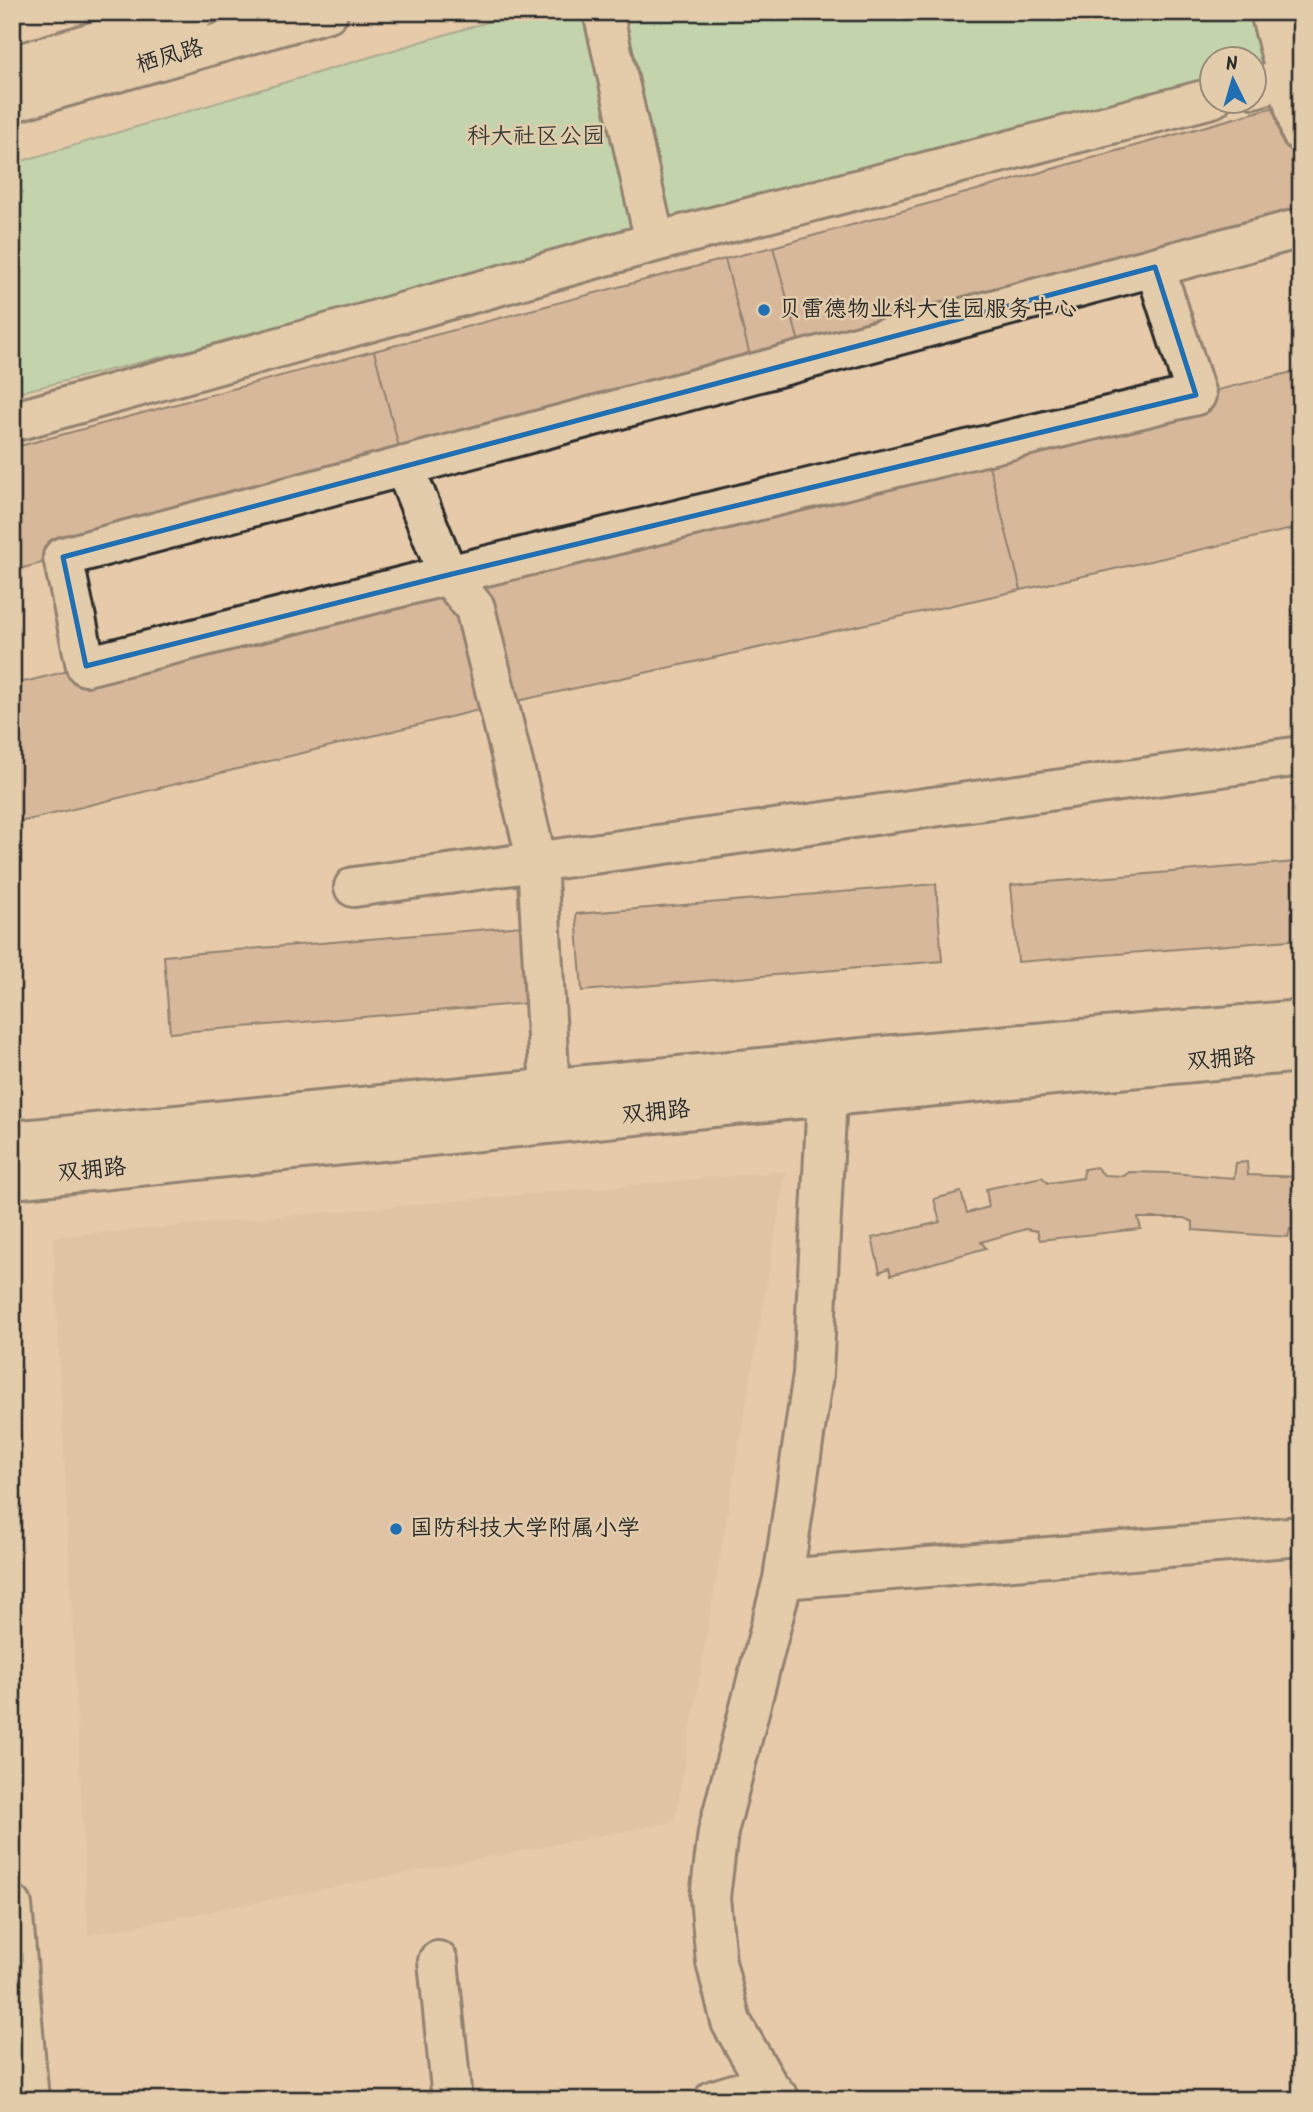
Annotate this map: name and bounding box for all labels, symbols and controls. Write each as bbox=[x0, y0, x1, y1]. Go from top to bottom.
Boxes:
street label: 栖凤路 bbox=[132, 30, 208, 84]
north arrow bbox=[1198, 46, 1268, 116]
text: N bbox=[1224, 50, 1239, 81]
park label: 科大社区公园 bbox=[467, 119, 605, 155]
place label: 贝雷德物业科大佳园服务中心 bbox=[778, 292, 1077, 328]
marker: 贝雷德物业科大佳园服务中心 bbox=[756, 302, 772, 318]
street label: 双拥路 bbox=[1185, 1039, 1257, 1081]
street label: 双拥路 bbox=[620, 1091, 692, 1135]
street label: 双拥路 bbox=[56, 1149, 128, 1193]
place label: 国防科技大学附属小学 bbox=[410, 1511, 640, 1547]
marker: 国防科技大学附属小学 bbox=[388, 1521, 404, 1537]

